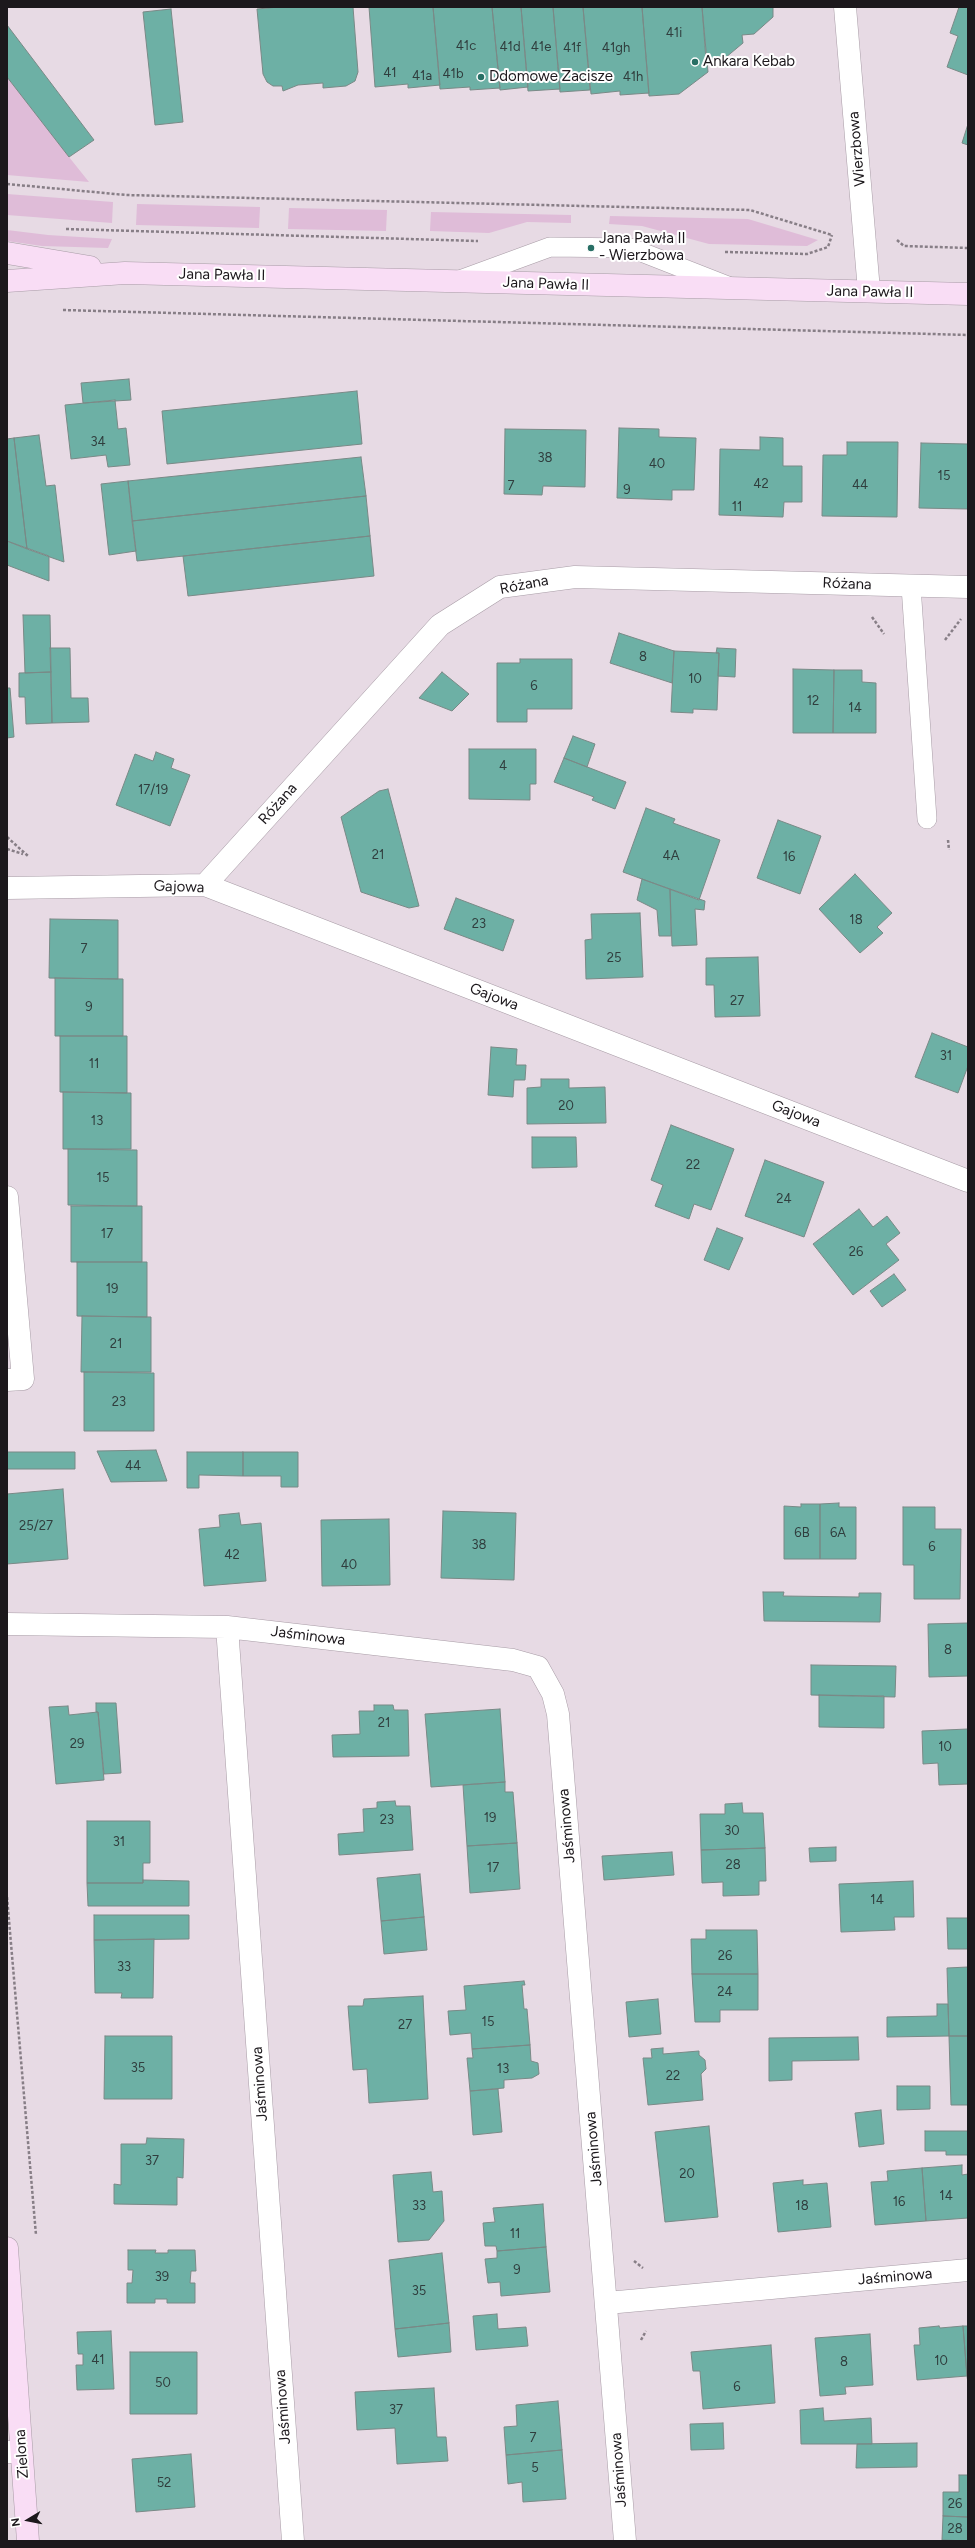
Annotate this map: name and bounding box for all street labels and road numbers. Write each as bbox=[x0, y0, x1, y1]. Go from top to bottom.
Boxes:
street label: Wierzbowa bbox=[845, 111, 869, 187]
street label: Jana Pawła II bbox=[179, 265, 265, 285]
street label: Jana Pawła II bbox=[502, 273, 590, 295]
street label: Jana Pawła II bbox=[827, 282, 913, 302]
street label: Różana bbox=[498, 571, 550, 599]
street label: Różana bbox=[822, 574, 872, 594]
street label: Różana bbox=[255, 780, 301, 828]
street label: Gajowa bbox=[153, 877, 205, 897]
street label: Gajowa bbox=[467, 979, 521, 1015]
street label: Gajowa bbox=[769, 1096, 823, 1132]
street label: Jaśminowa bbox=[270, 1623, 346, 1649]
street label: Jaśminowa bbox=[555, 1788, 579, 1864]
street label: Jaśminowa bbox=[248, 2046, 272, 2122]
street label: Jaśminowa bbox=[582, 2111, 606, 2187]
street label: Jaśminowa bbox=[857, 2265, 933, 2289]
street label: Jaśminowa bbox=[271, 2369, 295, 2445]
street label: Zielona bbox=[11, 2429, 33, 2479]
street label: Jaśminowa bbox=[607, 2432, 631, 2508]

